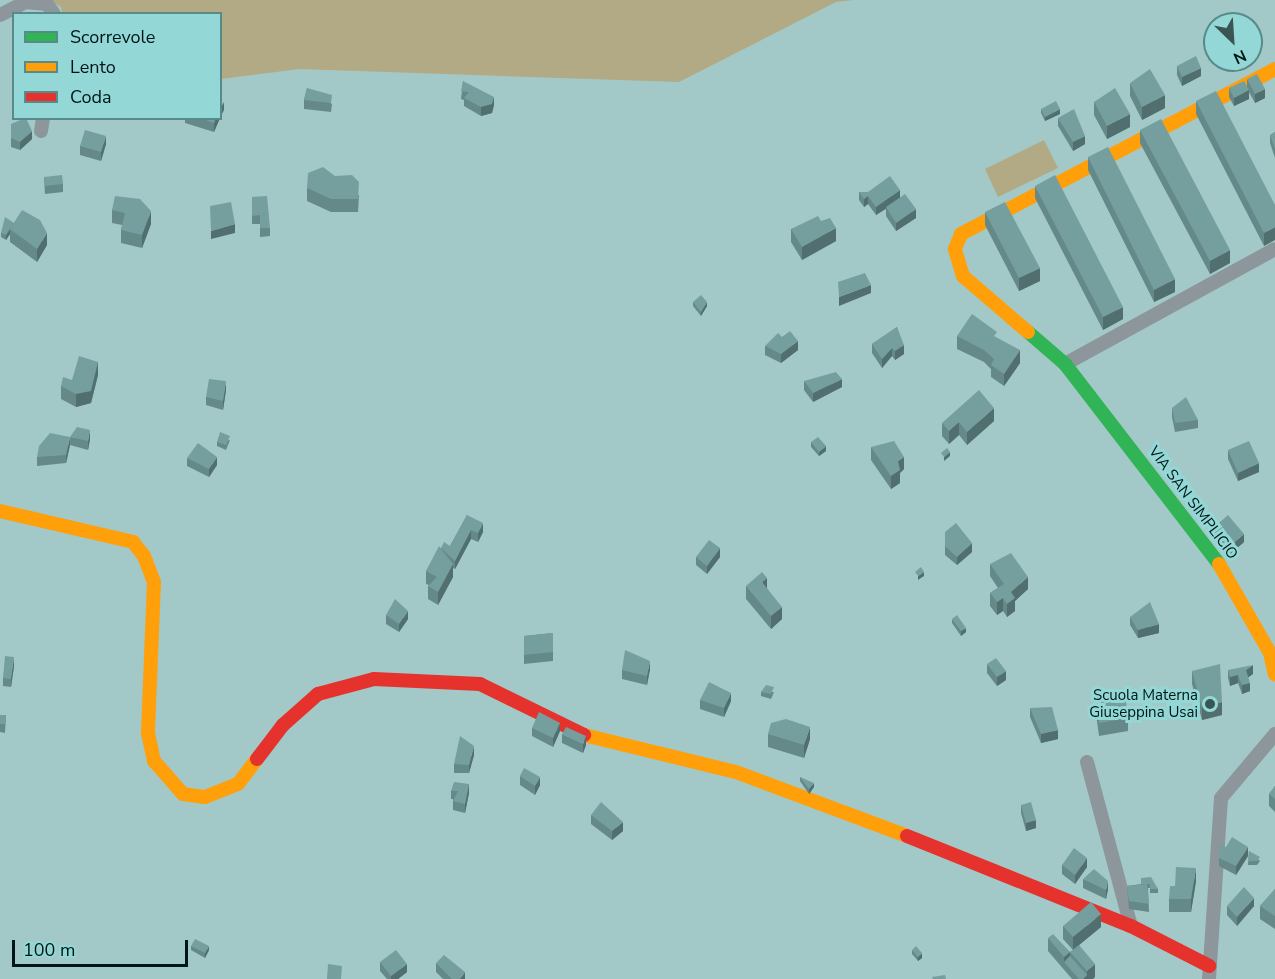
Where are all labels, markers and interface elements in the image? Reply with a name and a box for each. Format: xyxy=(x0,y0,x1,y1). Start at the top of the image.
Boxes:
legend xyxy=(12,12,222,120)
north arrow xyxy=(1203,12,1263,72)
text: Scorrevole xyxy=(70,25,155,49)
text: N xyxy=(1230,44,1250,69)
text: Lento xyxy=(70,55,116,79)
text: Coda xyxy=(70,85,112,109)
street label: VIA SAN SIMPLICIO xyxy=(1145,443,1241,563)
place label: Scuola Materna Giuseppina Usai xyxy=(1089,686,1198,721)
marker: Scuola Materna Giuseppina Usai xyxy=(1203,697,1217,711)
scale bar xyxy=(15,928,190,966)
text: 100 m xyxy=(23,938,75,962)

